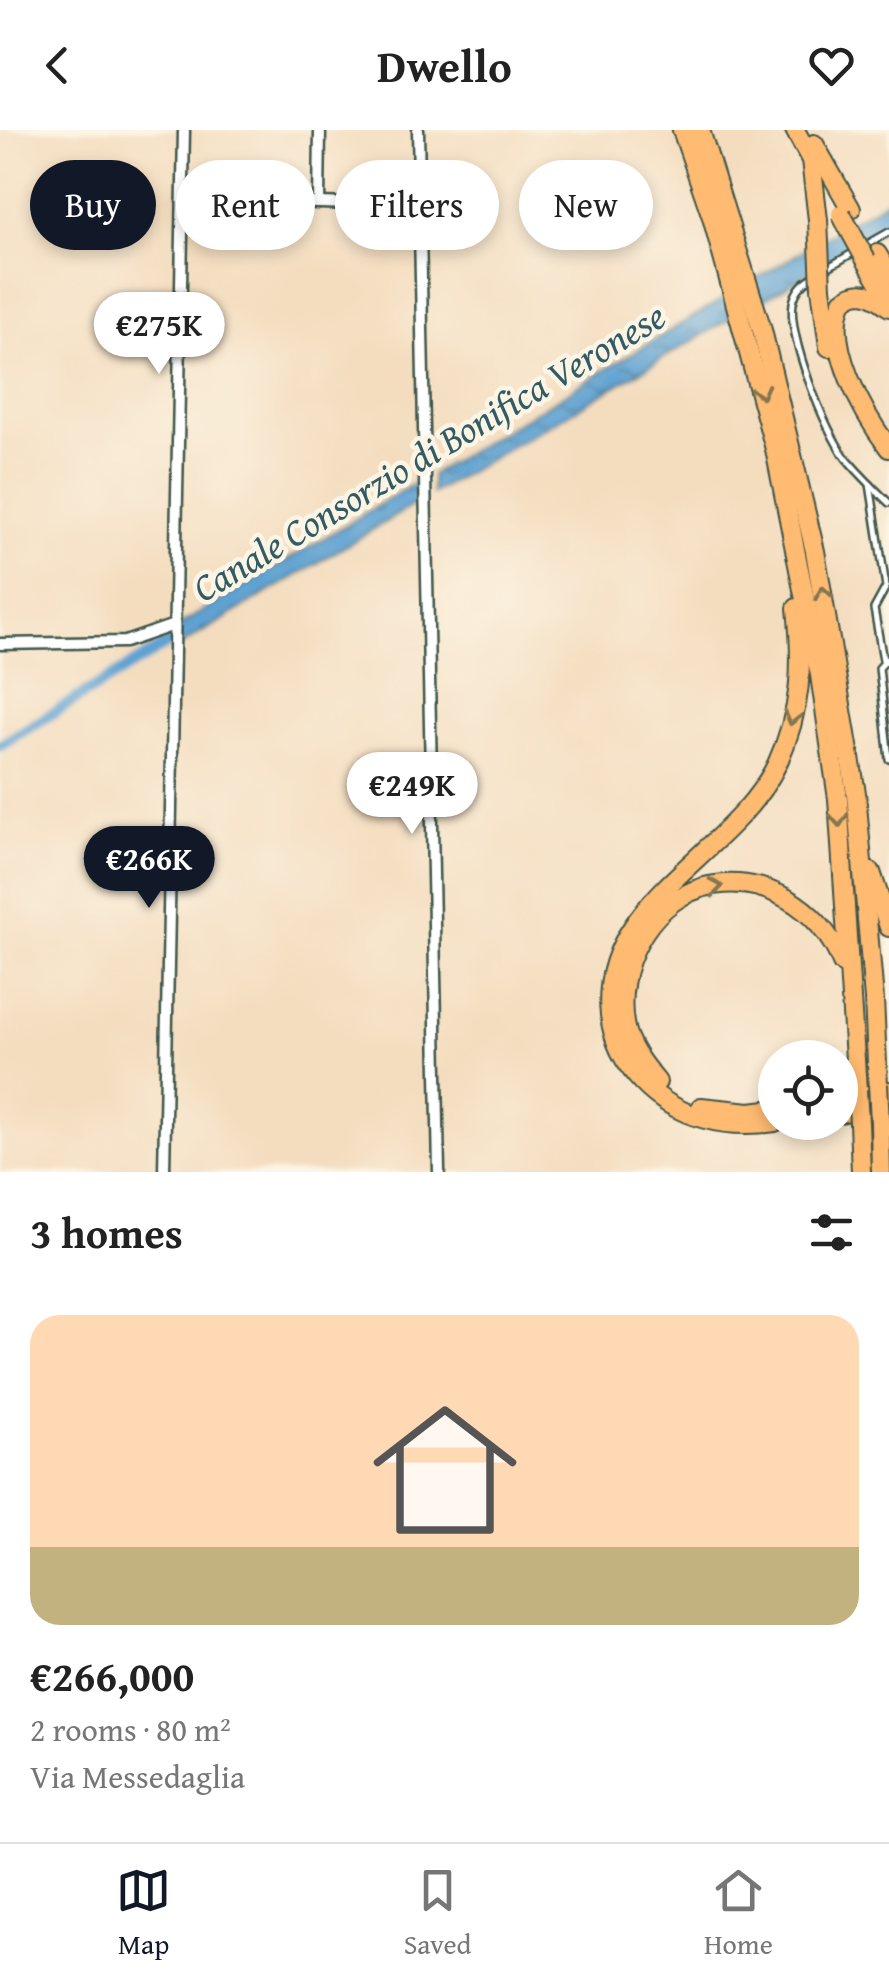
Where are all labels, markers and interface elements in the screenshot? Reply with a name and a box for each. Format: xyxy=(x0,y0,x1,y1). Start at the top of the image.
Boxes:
text: Dwello xyxy=(377,33,512,98)
icon: back xyxy=(30,38,85,93)
icon: heart xyxy=(804,38,859,93)
chip: Buy xyxy=(30,160,156,250)
chip: Rent xyxy=(176,160,315,250)
chip: Filters xyxy=(335,160,499,250)
chip: New xyxy=(519,160,653,250)
water label: Canale Consorzio di Bonifica Veronese xyxy=(181,287,676,615)
pin: €275K xyxy=(89,292,229,377)
text: €275K xyxy=(116,301,202,348)
one-way arrow xyxy=(749,383,770,400)
one-way arrow xyxy=(813,585,834,602)
one-way arrow xyxy=(783,709,804,726)
pin: €249K xyxy=(342,752,482,837)
text: €249K xyxy=(369,761,455,808)
one-way arrow xyxy=(828,813,849,829)
pin: €266K xyxy=(79,826,219,911)
text: €266K xyxy=(106,835,192,882)
one-way arrow xyxy=(707,877,724,898)
map controls xyxy=(758,1040,858,1140)
button: locate xyxy=(758,1040,858,1140)
text: 3 homes xyxy=(30,1202,183,1263)
icon: filters xyxy=(804,1205,859,1260)
icon: home xyxy=(355,1380,535,1560)
text: €266,000 xyxy=(30,1645,194,1706)
text: 2 rooms · 80 m² xyxy=(30,1706,231,1753)
text: Via Messedaglia xyxy=(30,1753,245,1800)
tab: Map xyxy=(116,1863,171,1964)
tab: Saved xyxy=(404,1863,471,1964)
tab: Home xyxy=(704,1863,773,1964)

